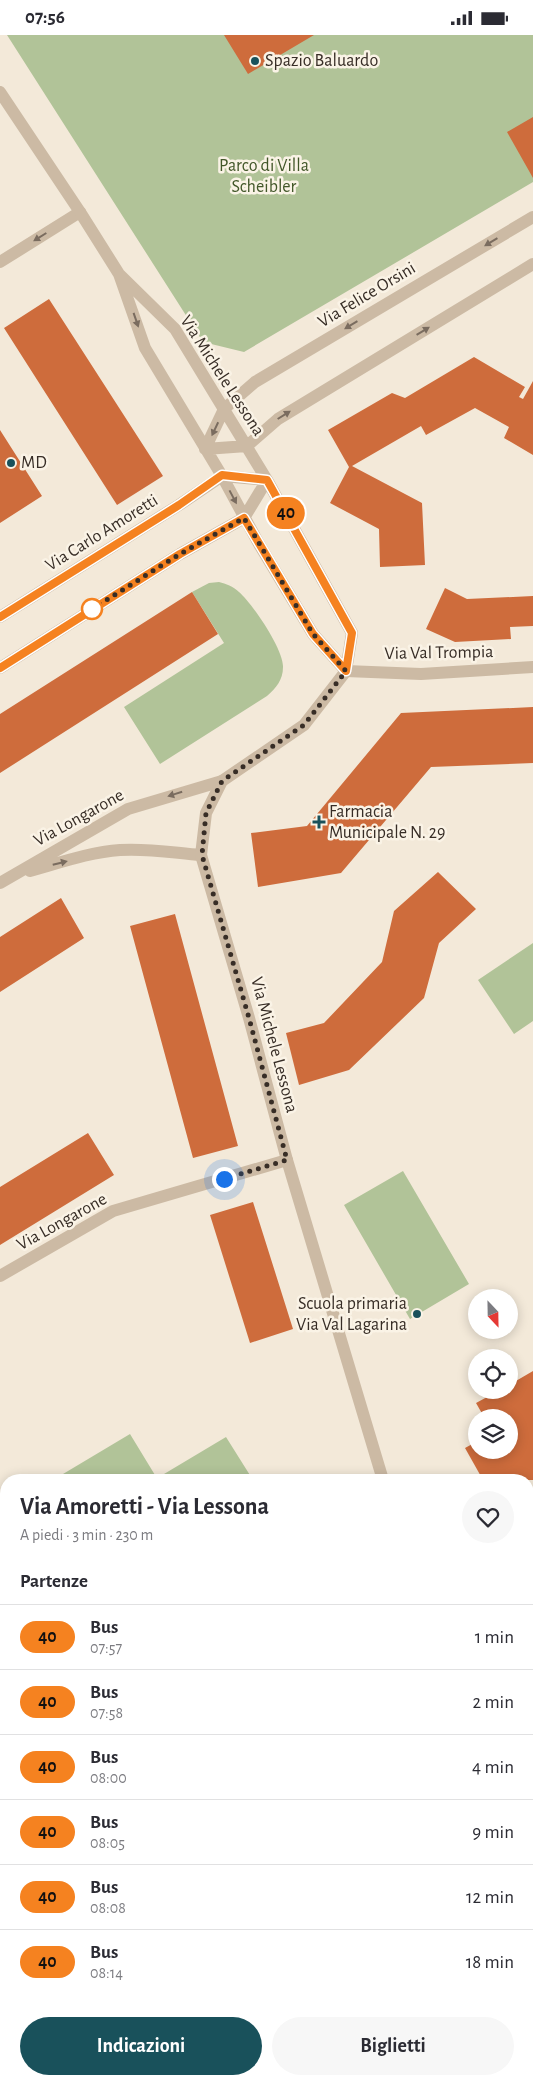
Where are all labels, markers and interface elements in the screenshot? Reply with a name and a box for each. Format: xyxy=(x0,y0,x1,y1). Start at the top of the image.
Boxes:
text: 07:56 xyxy=(25,8,65,27)
place label: Spazio Baluardo xyxy=(265,52,378,70)
marker: Spazio Baluardo xyxy=(249,55,261,67)
park label: Parco di Villa Scheibler xyxy=(219,157,309,196)
one-way arrow xyxy=(34,232,47,241)
one-way arrow xyxy=(485,237,498,246)
street label: Via Felice Orsini xyxy=(315,259,419,331)
street label: Via Michele Lessona xyxy=(176,312,268,440)
one-way arrow xyxy=(132,313,140,328)
one-way arrow xyxy=(345,320,358,329)
one-way arrow xyxy=(417,326,430,336)
one-way arrow xyxy=(278,411,291,420)
one-way arrow xyxy=(210,421,219,436)
place label: MD xyxy=(21,454,47,472)
marker: MD xyxy=(5,457,17,469)
one-way arrow xyxy=(229,489,237,504)
street label: Via Carlo Amoretti xyxy=(43,491,161,575)
line badge: 40 xyxy=(264,497,308,529)
text: 40 xyxy=(277,504,295,522)
unlabelled marker xyxy=(81,598,103,620)
street label: Via Val Trompia xyxy=(384,643,494,663)
street label: Via Longarone xyxy=(31,786,127,850)
one-way arrow xyxy=(167,791,182,799)
place label: Farmacia Municipale N. 29 xyxy=(329,803,445,842)
marker: Farmacia Municipale N. 29 xyxy=(313,816,325,828)
one-way arrow xyxy=(53,859,68,867)
street label: Via Michele Lessona xyxy=(247,975,301,1115)
your location xyxy=(212,1167,237,1192)
street label: Via Longarone xyxy=(14,1190,110,1254)
north arrow xyxy=(468,1289,518,1339)
map controls xyxy=(468,1289,518,1459)
place label: Scuola primaria Via Val Lagarina xyxy=(296,1295,407,1334)
marker: Scuola primaria Via Val Lagarina xyxy=(411,1308,423,1320)
button: locate xyxy=(468,1349,518,1399)
button: layers xyxy=(468,1409,518,1459)
button: heart xyxy=(462,1491,514,1543)
text: Via Amoretti - Via Lessona xyxy=(20,1495,269,1519)
text: A piedi · 3 min · 230 m xyxy=(20,1527,153,1543)
text: Partenze xyxy=(20,1572,88,1591)
text: Bus xyxy=(90,1618,118,1637)
text: 40 xyxy=(38,1628,57,1646)
text: 1 min xyxy=(475,1628,514,1647)
text: 07:57 xyxy=(90,1640,122,1656)
text: Bus xyxy=(90,1683,118,1702)
text: 40 xyxy=(38,1693,57,1711)
text: 2 min xyxy=(473,1693,514,1712)
text: 07:58 xyxy=(90,1705,123,1721)
text: Bus xyxy=(90,1748,118,1767)
text: 40 xyxy=(38,1758,57,1776)
text: 4 min xyxy=(472,1758,514,1777)
text: 08:00 xyxy=(90,1770,127,1786)
text: Bus xyxy=(90,1813,118,1832)
text: 40 xyxy=(38,1823,57,1841)
text: 9 min xyxy=(472,1823,514,1842)
text: 08:05 xyxy=(90,1835,125,1851)
text: Bus xyxy=(90,1878,118,1897)
text: 40 xyxy=(38,1888,57,1906)
text: 12 min xyxy=(466,1888,514,1907)
text: 08:08 xyxy=(90,1900,126,1916)
text: Bus xyxy=(90,1943,118,1962)
text: 40 xyxy=(38,1953,57,1971)
text: 18 min xyxy=(466,1953,514,1972)
text: 08:14 xyxy=(90,1965,123,1981)
button: Indicazioni xyxy=(20,2017,262,2075)
button: Biglietti xyxy=(272,2017,514,2075)

